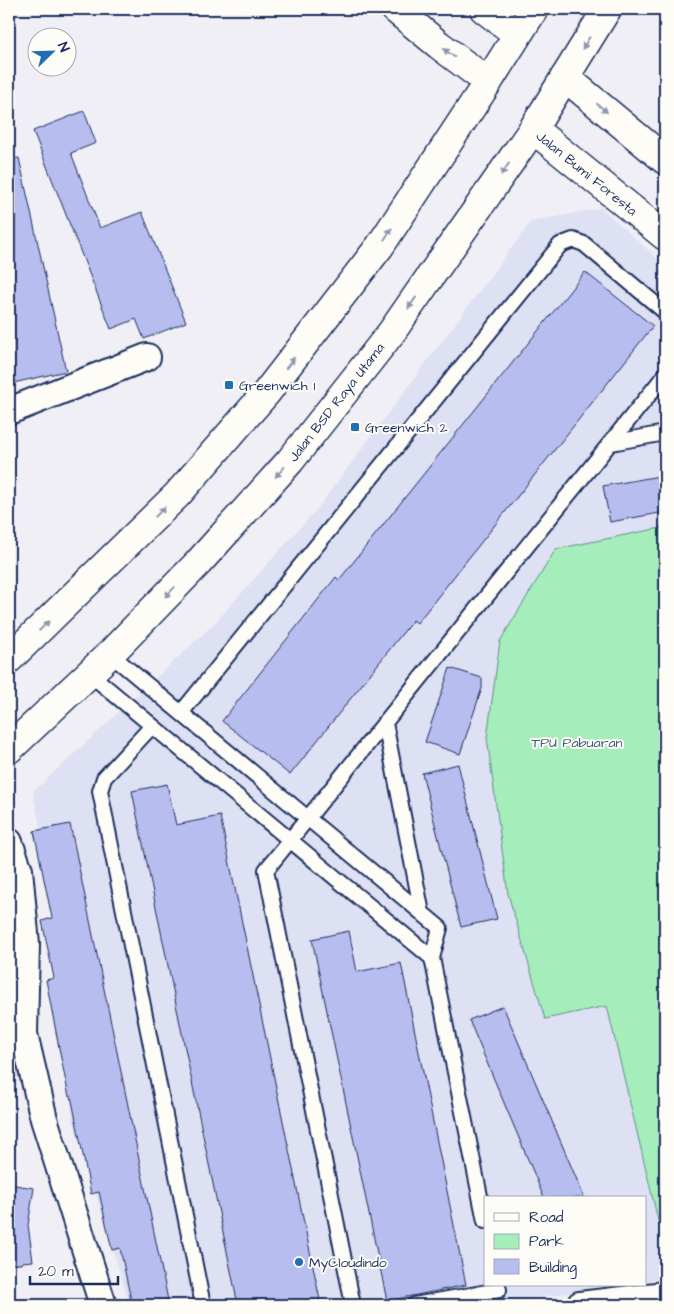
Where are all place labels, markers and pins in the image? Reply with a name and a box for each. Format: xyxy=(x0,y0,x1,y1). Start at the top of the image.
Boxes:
place label: Greenwich 1 xyxy=(239,376,315,396)
marker: Greenwich 1 xyxy=(223,379,235,391)
place label: Greenwich 2 xyxy=(365,418,447,438)
marker: Greenwich 2 xyxy=(349,421,361,433)
place label: MyCloudindo xyxy=(309,1253,387,1273)
marker: MyCloudindo xyxy=(293,1256,305,1268)

